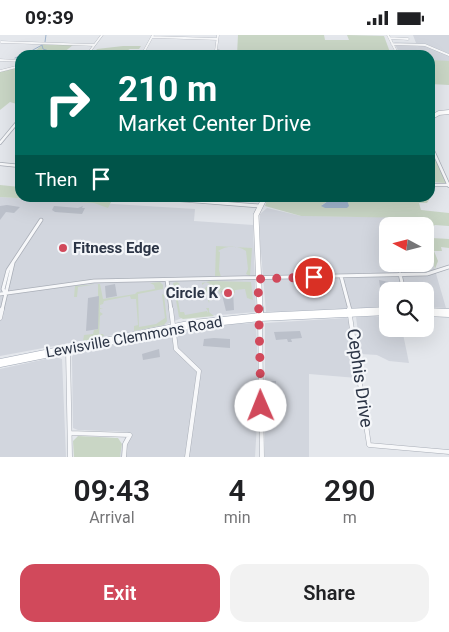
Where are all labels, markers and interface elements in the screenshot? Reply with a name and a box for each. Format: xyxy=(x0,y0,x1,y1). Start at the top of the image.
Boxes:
text: 09:39 xyxy=(25,6,74,29)
text: 210 m xyxy=(118,69,217,110)
icon: right xyxy=(35,70,100,135)
text: Market Center Drive xyxy=(118,111,311,136)
icon: arrive xyxy=(87,165,115,193)
text: Then xyxy=(35,168,77,191)
north arrow xyxy=(379,217,434,273)
map controls xyxy=(379,217,434,337)
place label: Fitness Edge xyxy=(73,239,159,257)
marker: Fitness Edge xyxy=(57,242,69,254)
pin xyxy=(293,256,335,298)
icon: arrive xyxy=(300,263,328,291)
button: search xyxy=(379,282,434,337)
place label: Circle K xyxy=(166,284,218,302)
marker: Circle K xyxy=(222,287,234,299)
street label: Lewisville Clemmons Road xyxy=(44,313,224,361)
street label: Cephis Drive xyxy=(343,327,378,429)
position arrow xyxy=(234,379,286,431)
text: 09:43 xyxy=(74,473,150,508)
text: 4 xyxy=(229,473,246,508)
text: 290 xyxy=(324,473,375,508)
text: Arrival xyxy=(89,508,135,527)
text: min xyxy=(224,508,251,527)
text: m xyxy=(343,508,357,527)
button: Exit xyxy=(20,564,220,622)
button: Share xyxy=(230,564,429,622)

